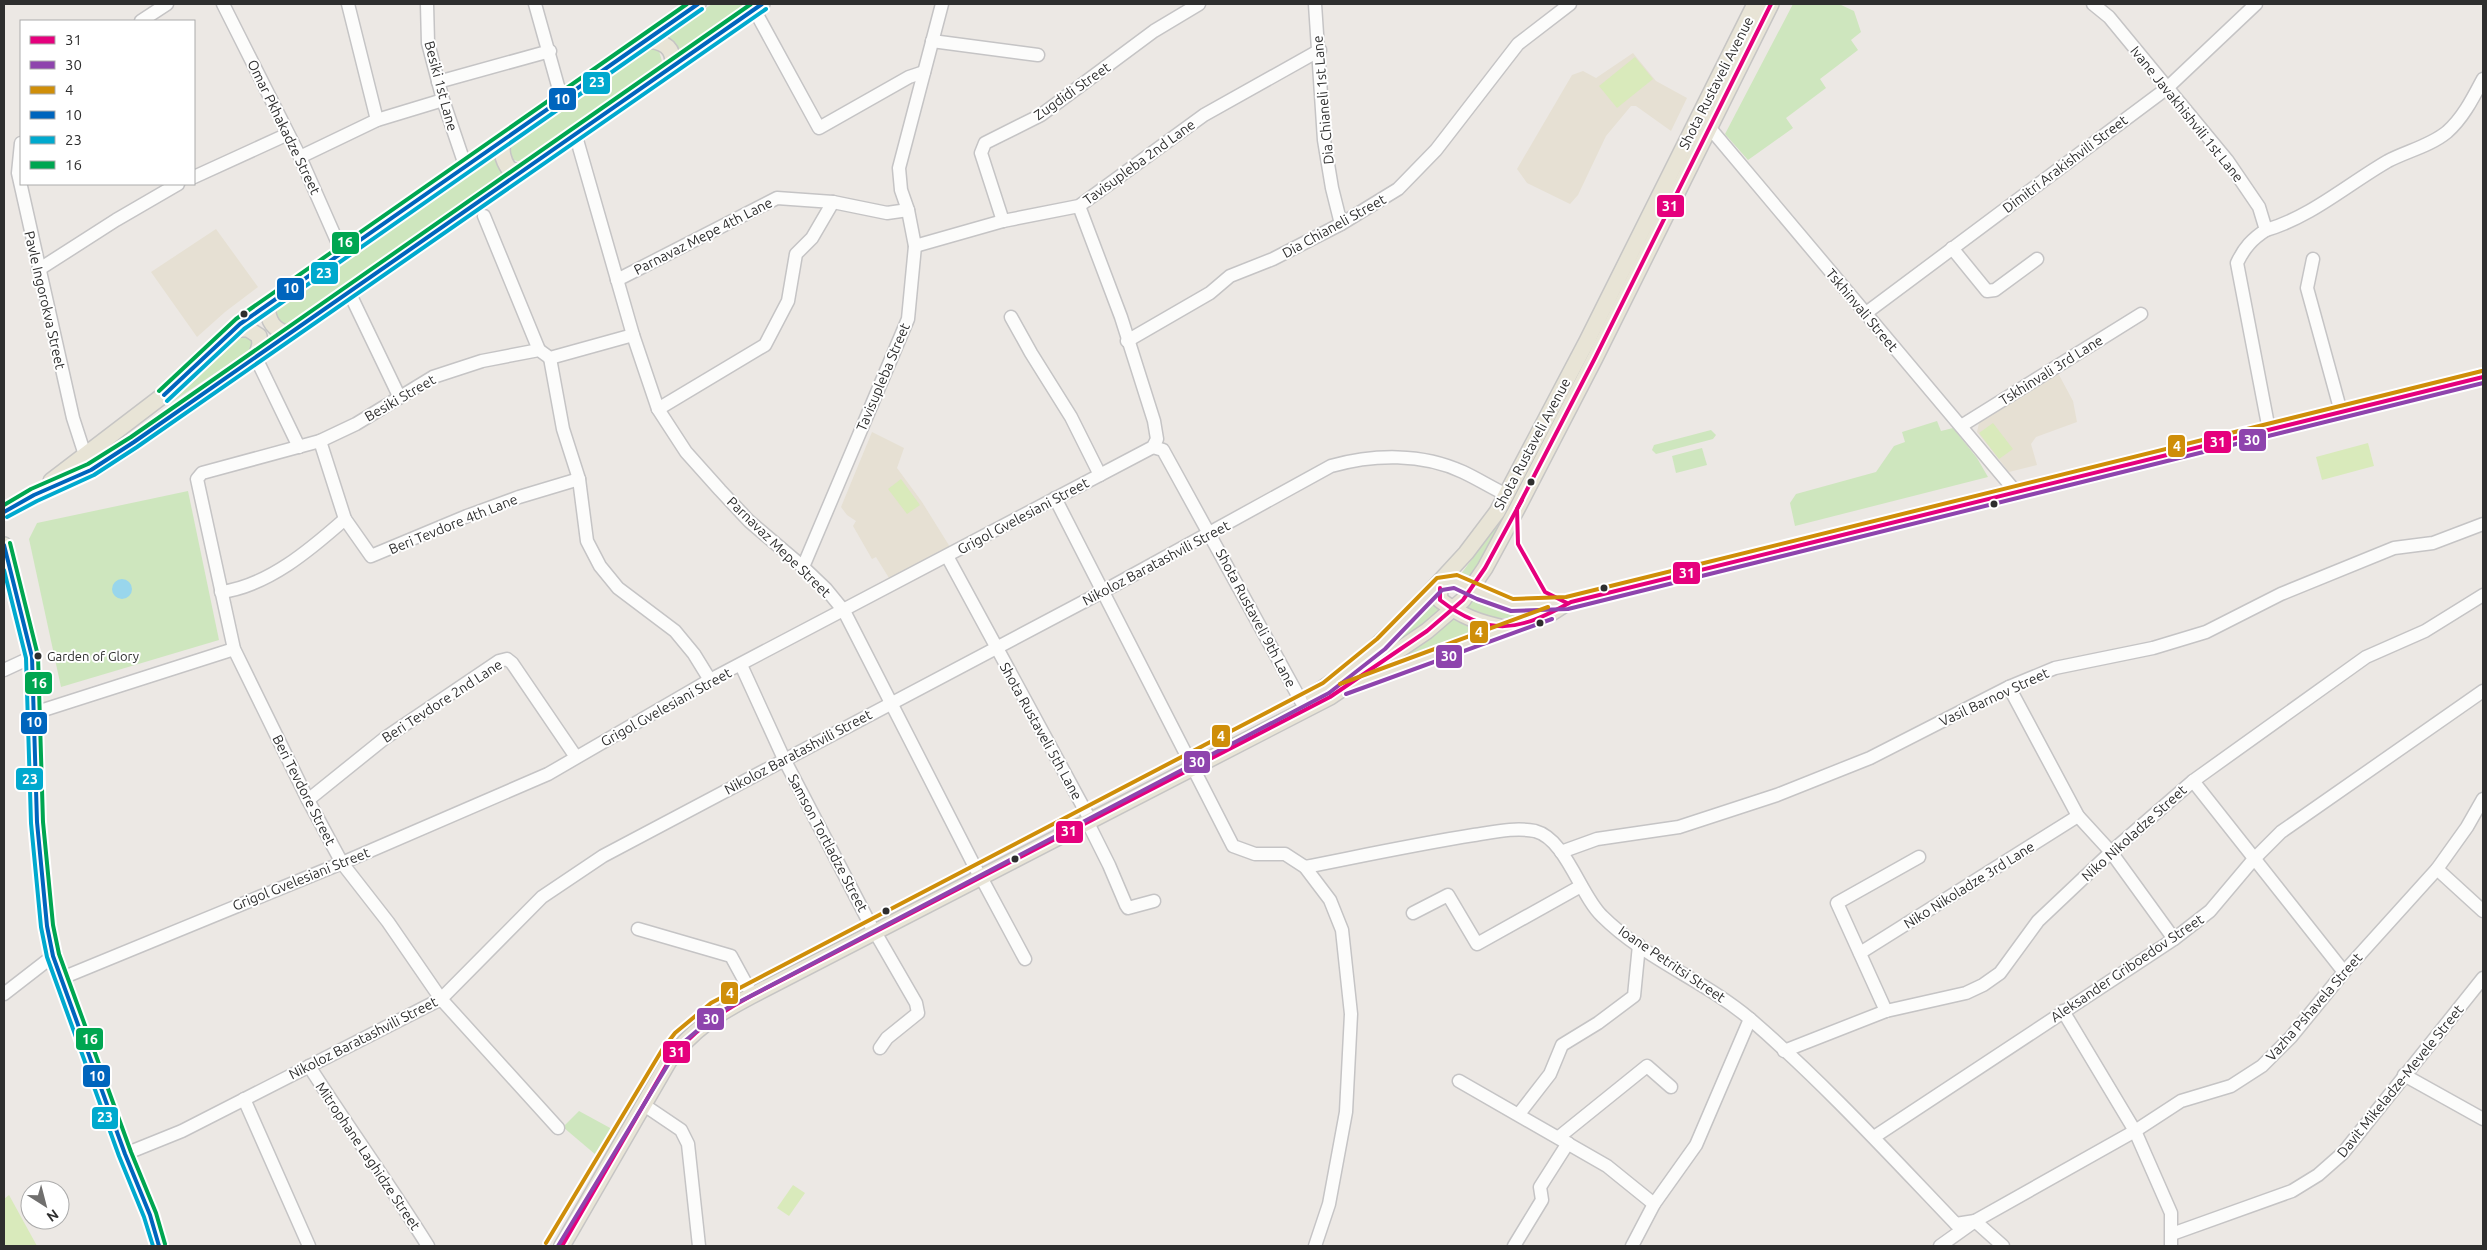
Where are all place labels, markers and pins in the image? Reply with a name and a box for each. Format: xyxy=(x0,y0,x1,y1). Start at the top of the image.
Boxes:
unlabelled marker xyxy=(239,309,249,319)
unlabelled marker xyxy=(1526,477,1536,487)
unlabelled marker xyxy=(1989,499,1999,509)
unlabelled marker xyxy=(1599,583,1609,593)
unlabelled marker xyxy=(1535,618,1545,628)
place label: Garden of Glory xyxy=(47,649,139,663)
marker: Garden of Glory xyxy=(33,651,43,661)
unlabelled marker xyxy=(1010,854,1020,864)
unlabelled marker xyxy=(881,906,891,916)

